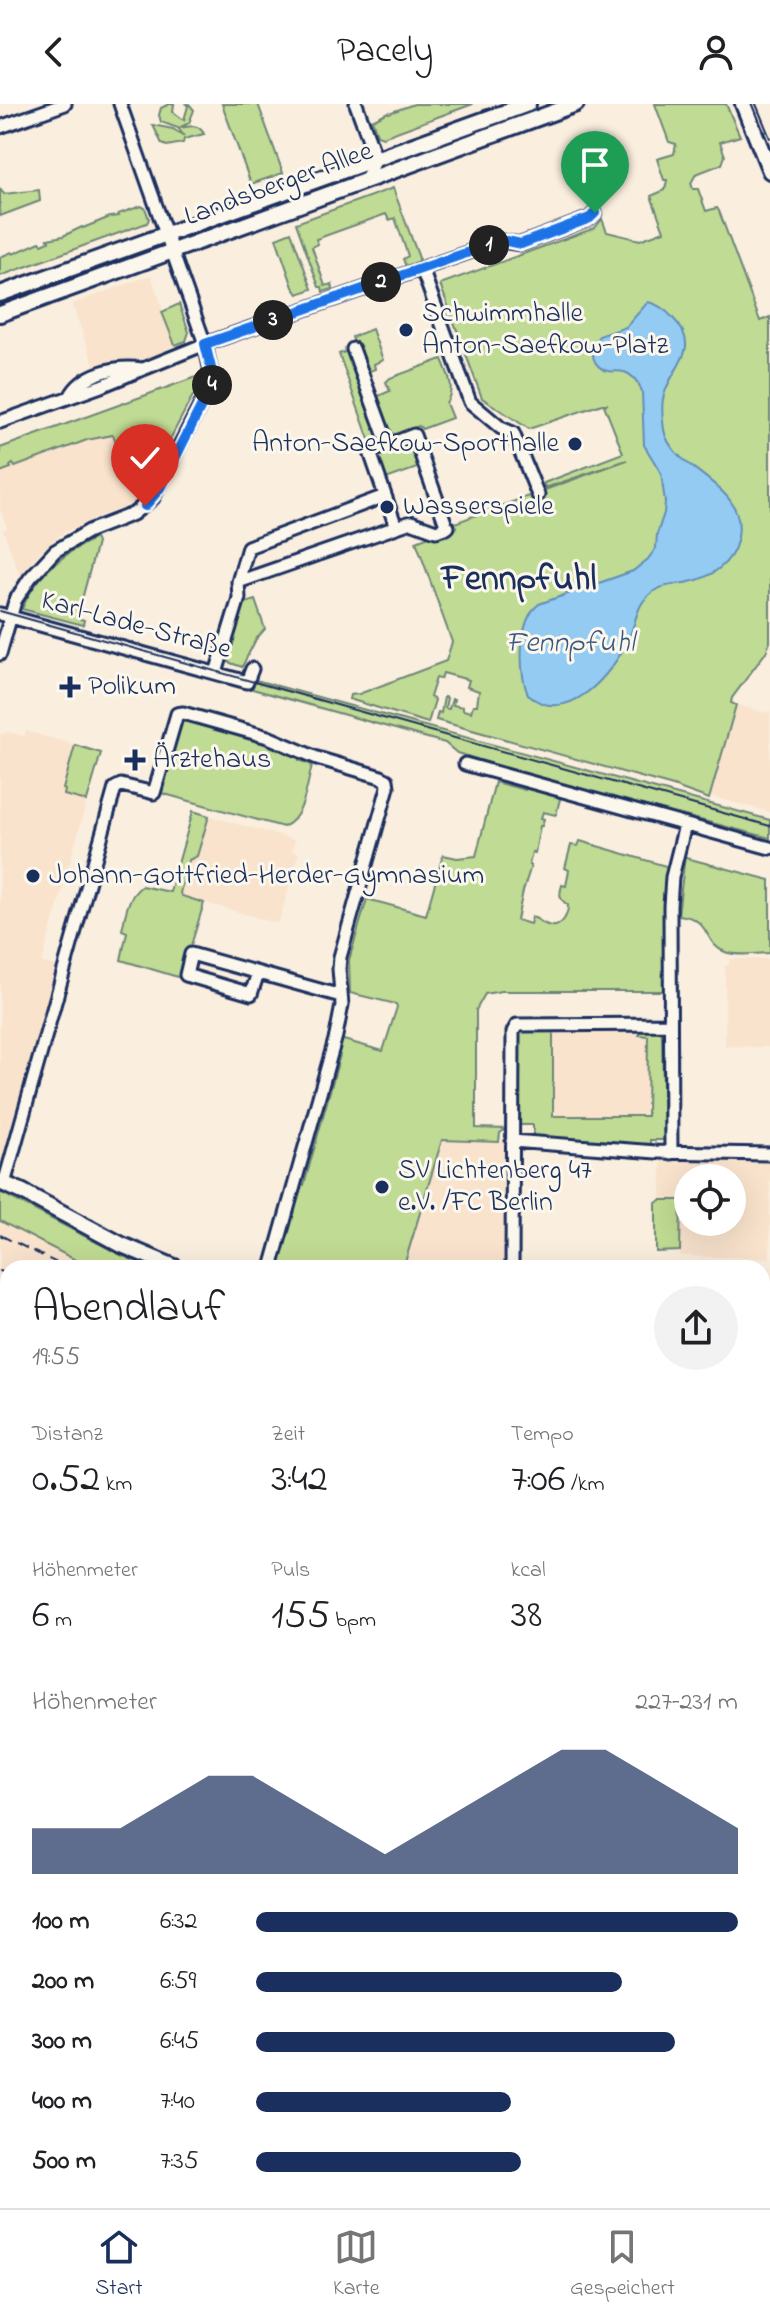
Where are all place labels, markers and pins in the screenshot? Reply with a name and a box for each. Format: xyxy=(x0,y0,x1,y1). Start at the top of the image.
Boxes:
pin xyxy=(561,131,629,213)
pin: 1 xyxy=(469,225,509,265)
pin: 2 xyxy=(361,262,401,302)
place label: Schwimmhalle Anton-Saefkow-Platz xyxy=(422,294,669,367)
pin: 3 xyxy=(253,300,293,340)
marker: Schwimmhalle Anton-Saefkow-Platz xyxy=(397,321,415,339)
pin: 4 xyxy=(192,365,232,405)
pin xyxy=(111,424,179,506)
place label: Anton-Saefkow-Sporthalle xyxy=(252,424,559,465)
marker: Anton-Saefkow-Sporthalle xyxy=(566,435,584,453)
place label: Wasserspiele xyxy=(403,487,554,528)
marker: Wasserspiele xyxy=(378,498,396,516)
place label: Polikum xyxy=(88,667,176,708)
marker: Polikum xyxy=(59,676,81,698)
place label: Ärztehaus xyxy=(153,740,271,781)
marker: Ärztehaus xyxy=(124,749,146,771)
place label: Johann-Gottfried-Herder-Gymnasium xyxy=(49,856,484,897)
marker: Johann-Gottfried-Herder-Gymnasium xyxy=(24,867,42,885)
place label: SV Lichtenberg 47 e.V. /FC Berlin xyxy=(398,1151,592,1224)
marker: SV Lichtenberg 47 e.V. /FC Berlin xyxy=(373,1178,391,1196)

